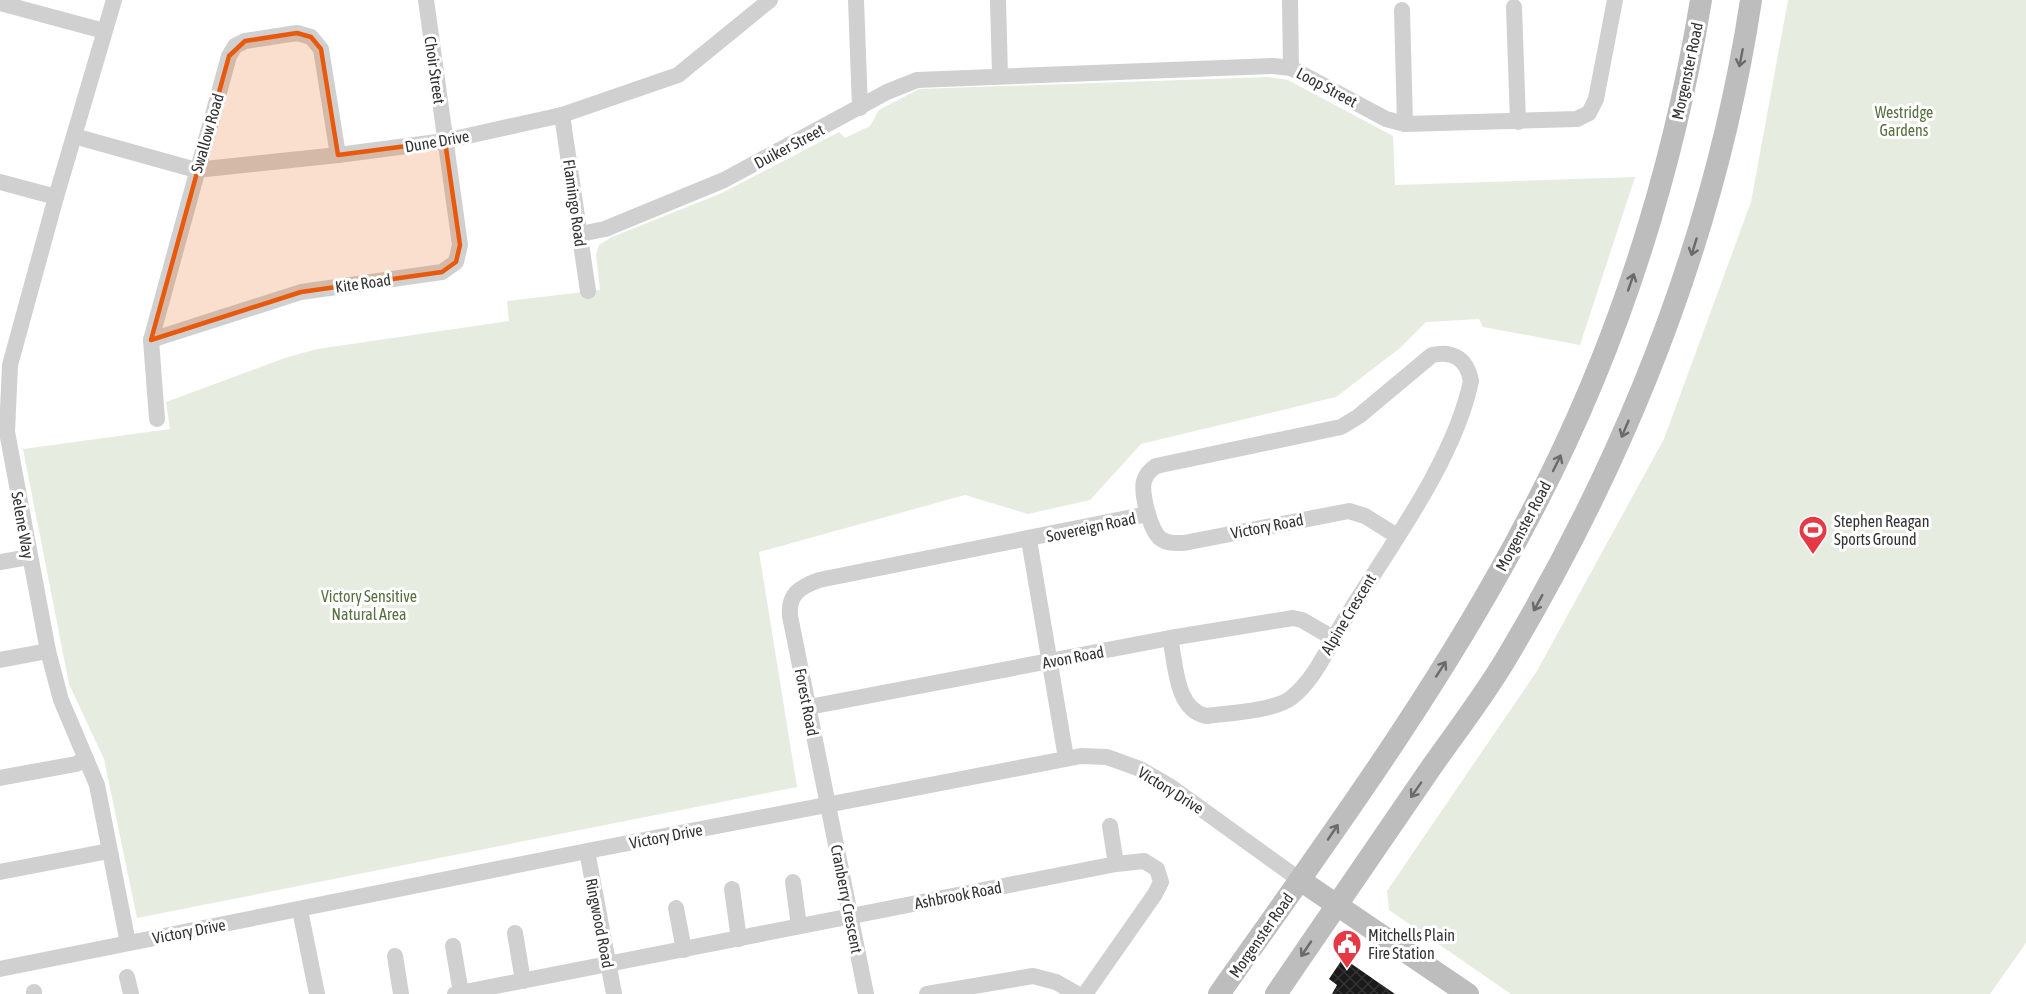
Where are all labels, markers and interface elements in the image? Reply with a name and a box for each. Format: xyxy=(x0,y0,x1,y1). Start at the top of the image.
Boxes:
street label: Morgenster Road xyxy=(1668,21,1707,121)
street label: Choir Street xyxy=(421,35,449,105)
one-way arrow xyxy=(1735,47,1746,67)
street label: Loop Street xyxy=(1293,64,1361,112)
street label: Swallow Road xyxy=(187,91,227,175)
park label: Westridge Gardens xyxy=(1875,103,1933,139)
street label: Duiker Street xyxy=(751,120,827,172)
street label: Dune Drive xyxy=(403,126,471,156)
street label: Flamingo Road xyxy=(559,158,590,248)
one-way arrow xyxy=(1687,237,1698,256)
street label: Kite Road xyxy=(334,270,392,296)
one-way arrow xyxy=(1626,273,1637,292)
one-way arrow xyxy=(1619,420,1630,438)
one-way arrow xyxy=(1551,454,1563,472)
street label: Morgenster Road xyxy=(1492,478,1555,574)
street label: Selene Way xyxy=(7,490,38,560)
street label: Sovereign Road xyxy=(1045,509,1138,546)
street label: Victory Road xyxy=(1229,510,1305,543)
place label: Stephen Reagan Sports Ground xyxy=(1834,512,1929,549)
sports icon: Stephen Reagan Sports Ground xyxy=(1797,514,1829,556)
street label: Alpine Crescent xyxy=(1317,570,1380,658)
park label: Victory Sensitive Natural Area xyxy=(321,587,417,623)
one-way arrow xyxy=(1532,594,1543,612)
street label: Avon Road xyxy=(1041,642,1105,672)
one-way arrow xyxy=(1435,662,1447,678)
street label: Forest Road xyxy=(792,667,822,737)
street label: Victory Drive xyxy=(1134,763,1207,818)
one-way arrow xyxy=(1410,782,1422,798)
street label: Victory Drive xyxy=(628,820,704,853)
one-way arrow xyxy=(1327,824,1339,840)
street label: Cranberry Crescent xyxy=(827,843,866,955)
street label: Ringwood Road xyxy=(581,877,618,970)
street label: Ashbrook Road xyxy=(913,878,1003,912)
street label: Morgenster Road xyxy=(1225,889,1298,981)
street label: Victory Drive xyxy=(151,915,227,948)
place label: Mitchells Plain Fire Station xyxy=(1368,926,1455,962)
public building icon: Mitchells Plain Fire Station xyxy=(1331,928,1363,970)
one-way arrow xyxy=(1300,941,1313,958)

